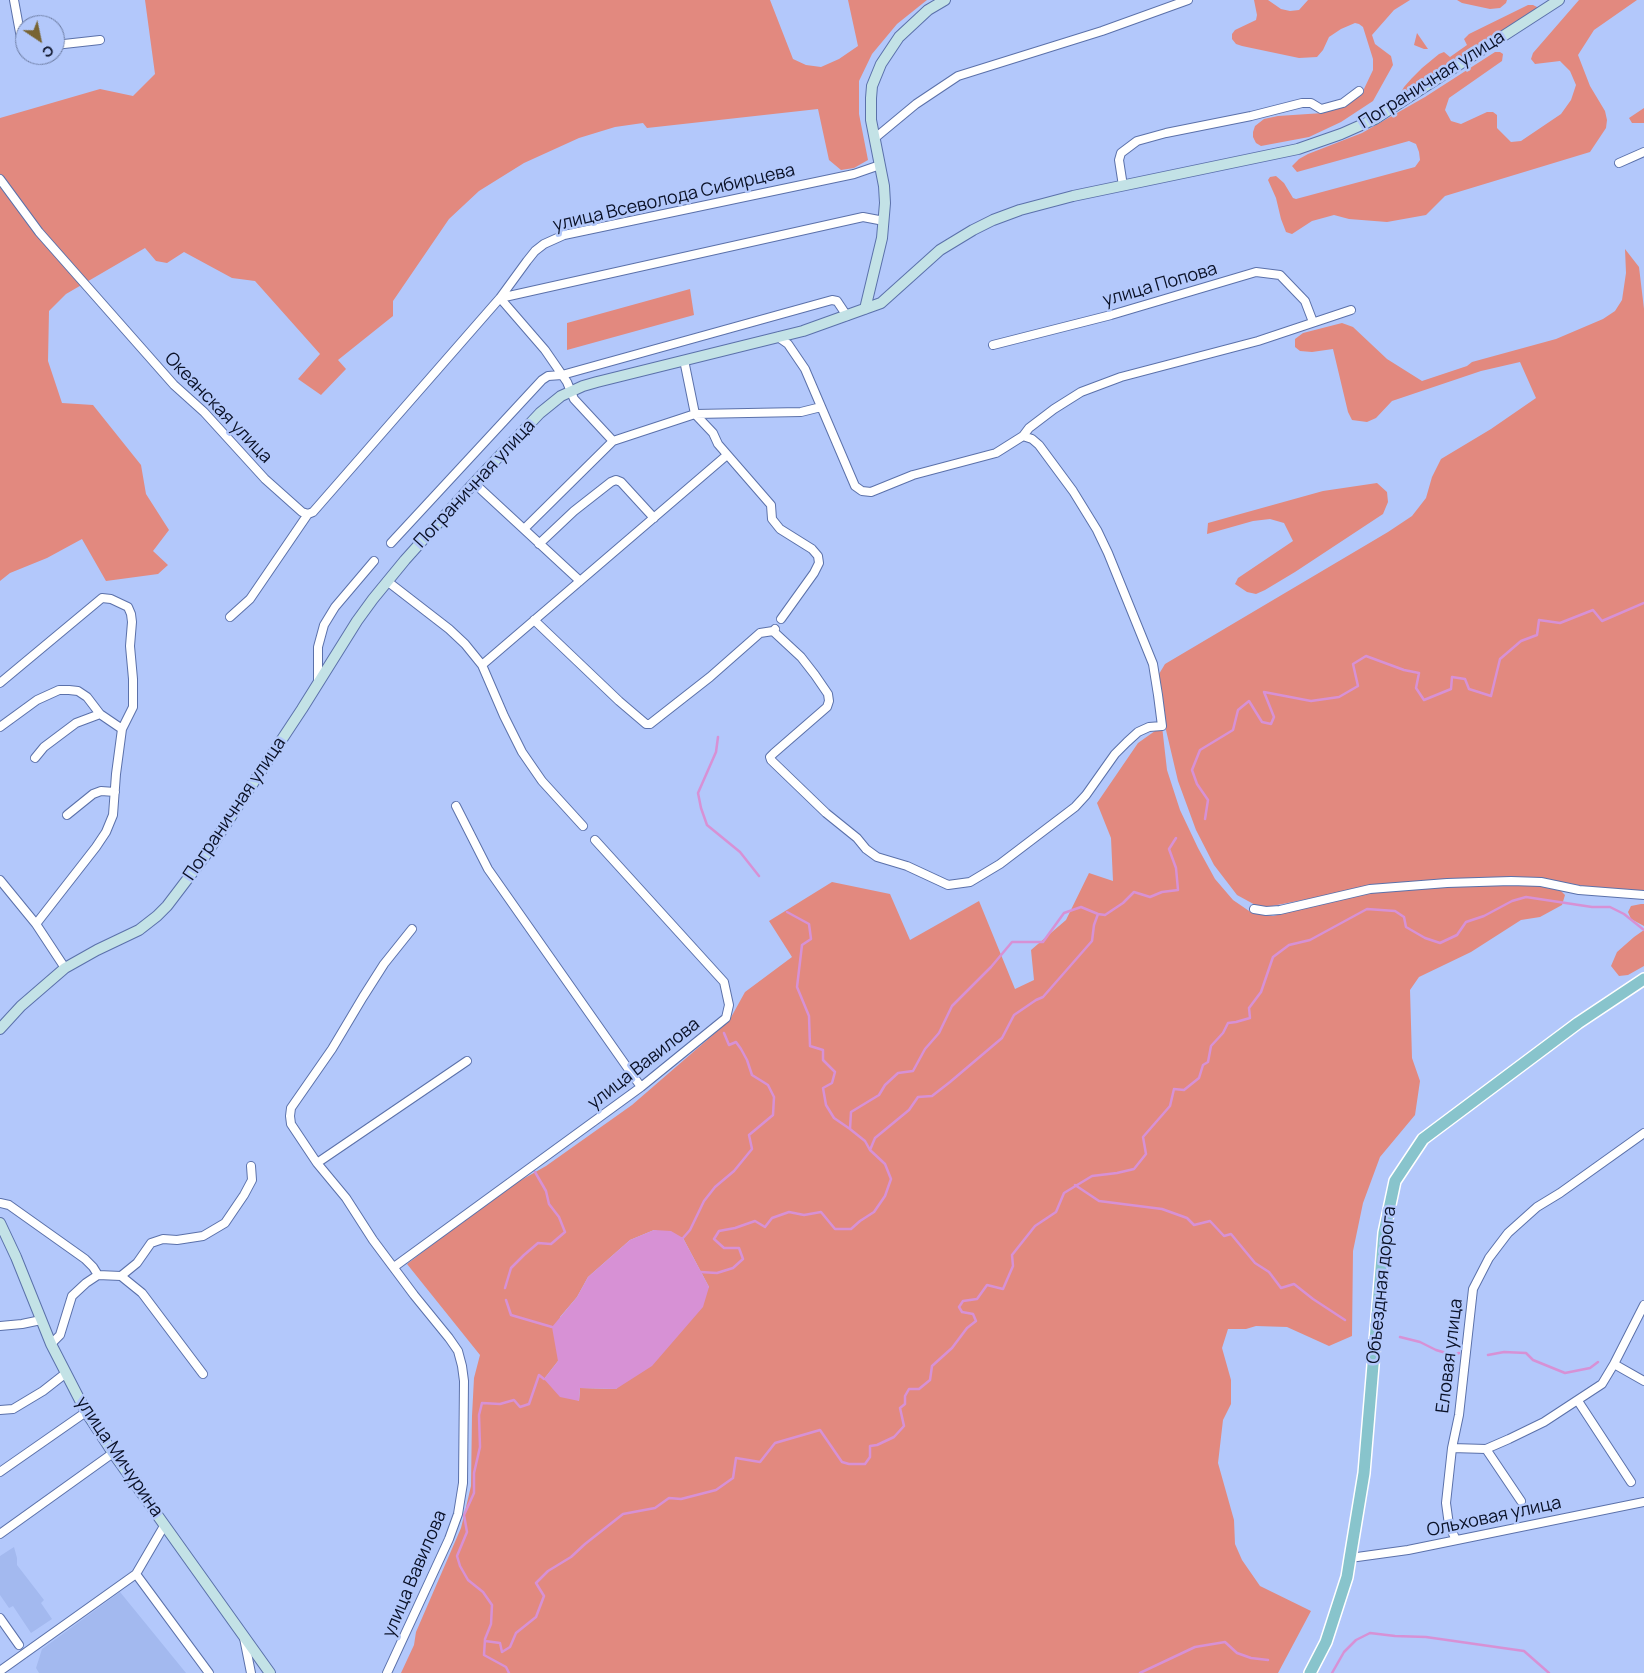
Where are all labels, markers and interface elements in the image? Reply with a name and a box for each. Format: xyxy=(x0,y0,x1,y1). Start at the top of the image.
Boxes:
north arrow xyxy=(15,15,65,65)
street label: Пограничная улица xyxy=(1355,26,1509,134)
text: С xyxy=(39,41,58,63)
street label: улица Всеволода Сибирцева xyxy=(551,160,797,236)
street label: улица Попова xyxy=(1100,258,1220,312)
street label: Океанская улица xyxy=(160,348,276,468)
street label: Пограничная улица xyxy=(410,415,540,553)
street label: Пограничная улица xyxy=(179,733,291,885)
street label: улица Вавилова xyxy=(584,1014,704,1114)
street label: Объездная дорога xyxy=(1363,1205,1401,1365)
street label: Еловая улица xyxy=(1432,1297,1468,1415)
street label: улица Мичурина xyxy=(71,1393,167,1521)
street label: Ольховая улица xyxy=(1425,1492,1563,1542)
street label: улица Вавилова xyxy=(378,1507,452,1641)

